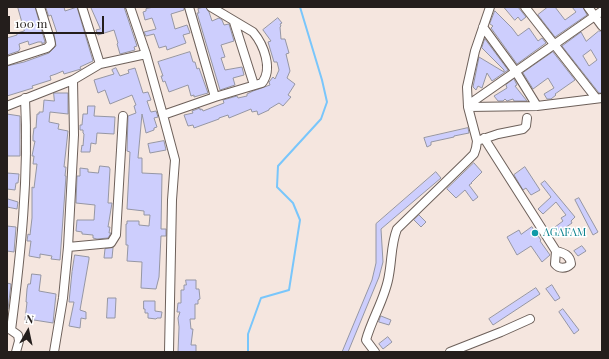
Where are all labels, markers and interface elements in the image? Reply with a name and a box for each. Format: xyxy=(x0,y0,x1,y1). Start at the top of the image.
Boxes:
scale bar xyxy=(10,8,106,34)
text: 100 m xyxy=(15,15,47,31)
place label: AGAFAM xyxy=(543,226,586,240)
marker: AGAFAM xyxy=(530,228,540,238)
north arrow xyxy=(8,311,48,351)
text: N xyxy=(25,311,35,327)

